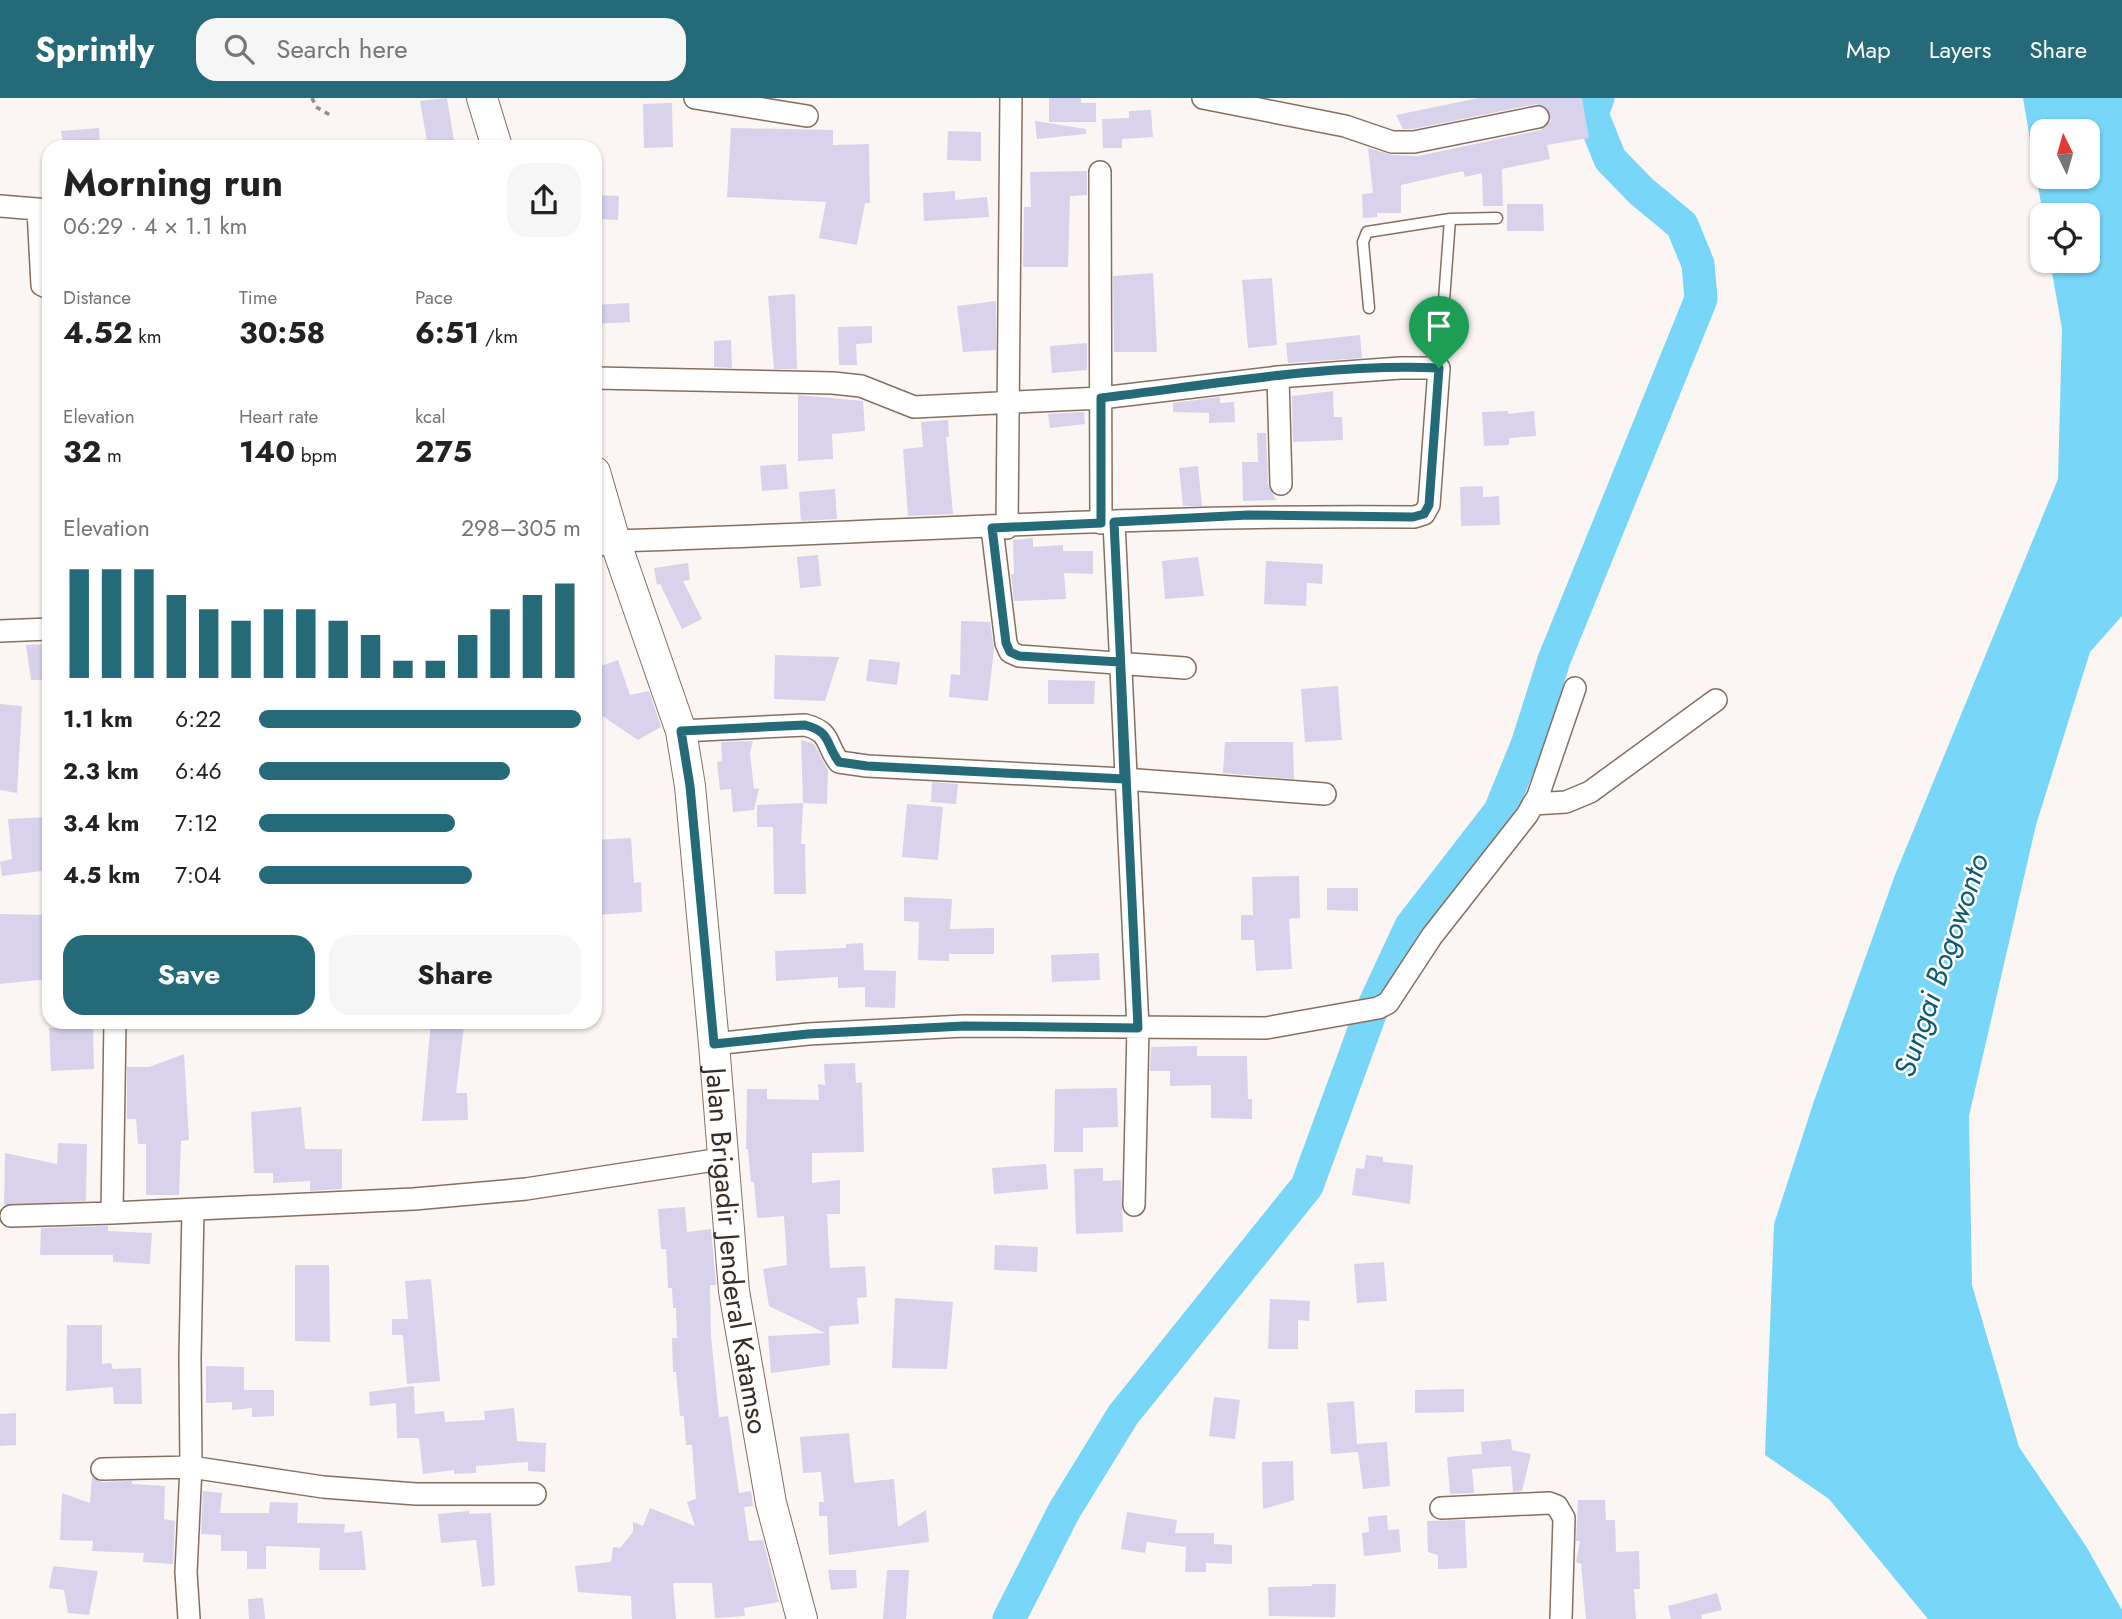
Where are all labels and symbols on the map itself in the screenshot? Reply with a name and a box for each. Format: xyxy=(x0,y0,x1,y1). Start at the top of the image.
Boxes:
north arrow xyxy=(2030,119,2100,189)
pin xyxy=(1409,296,1469,368)
water label: Sungai Bogowonto xyxy=(1883,847,1999,1083)
street label: Jalan Brigadir Jenderal Katamso xyxy=(695,1062,779,1437)

